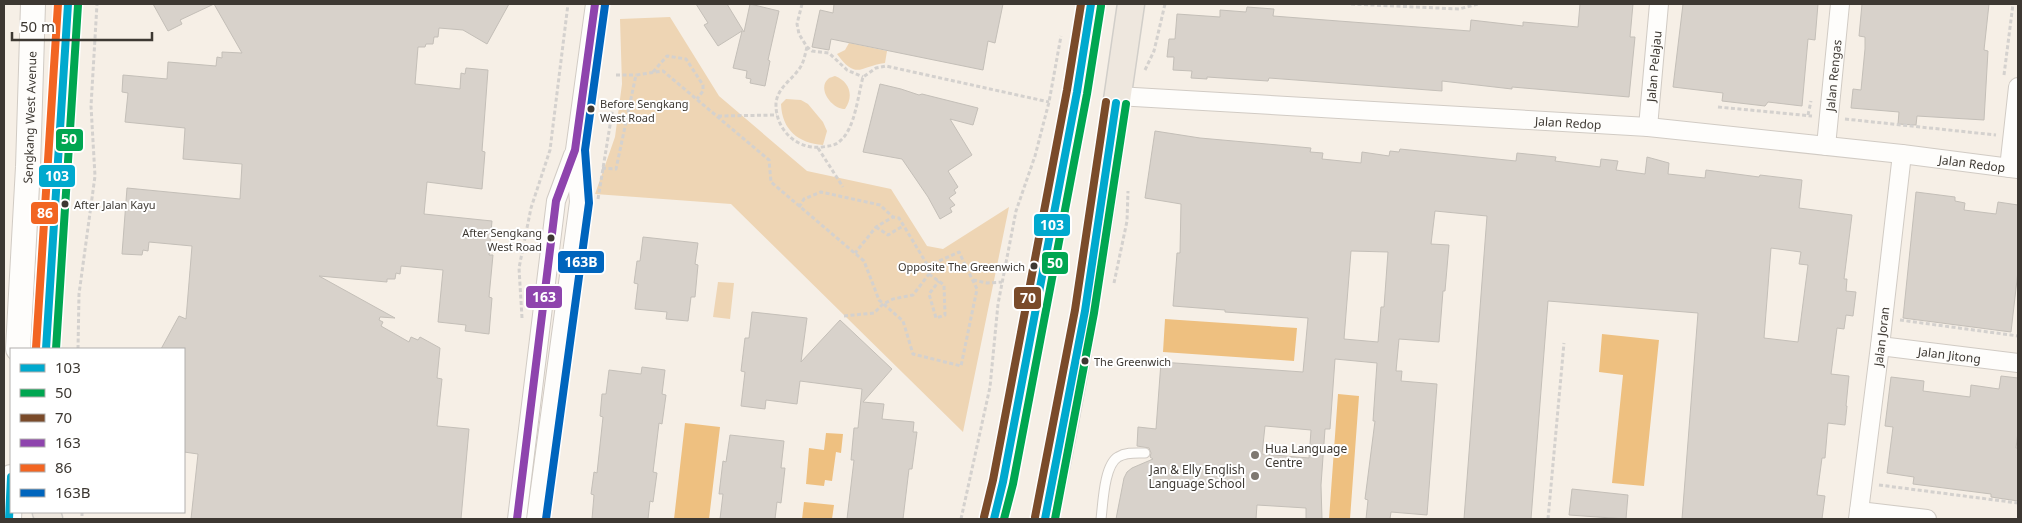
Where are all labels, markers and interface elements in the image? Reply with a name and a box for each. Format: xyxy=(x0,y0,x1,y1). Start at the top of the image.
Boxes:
scale bar xyxy=(12,10,152,42)
text: 50 m xyxy=(20,16,55,36)
street label: Jalan Pelajau xyxy=(1642,30,1665,104)
street label: Jalan Rengas xyxy=(1821,38,1845,113)
street label: Sengkang West Avenue xyxy=(19,51,40,184)
place label: Before Sengkang West Road xyxy=(600,96,689,125)
marker: Before Sengkang West Road xyxy=(586,104,596,114)
street label: Jalan Redop xyxy=(1533,112,1602,133)
line badge: 50 xyxy=(55,128,84,152)
text: 50 xyxy=(61,129,77,148)
street label: Jalan Redop xyxy=(1937,150,2006,176)
line badge: 103 xyxy=(38,164,76,188)
text: 103 xyxy=(45,166,69,185)
place label: After Jalan Kayu xyxy=(74,197,156,212)
marker: After Jalan Kayu xyxy=(60,199,70,209)
line badge: 86 xyxy=(30,201,59,225)
text: 86 xyxy=(37,203,53,222)
line badge: 103 xyxy=(1033,213,1071,237)
text: 103 xyxy=(1040,215,1064,234)
place label: After Sengkang West Road xyxy=(462,225,542,254)
marker: After Sengkang West Road xyxy=(546,233,556,243)
line badge: 163B xyxy=(557,250,605,274)
line badge: 50 xyxy=(1041,251,1069,275)
text: 163B xyxy=(564,252,598,271)
text: 50 xyxy=(1047,253,1063,272)
place label: Opposite The Greenwich xyxy=(898,259,1025,274)
marker: Opposite The Greenwich xyxy=(1029,261,1039,271)
line badge: 163 xyxy=(525,285,563,309)
line badge: 70 xyxy=(1013,286,1042,310)
text: 163 xyxy=(532,287,556,306)
text: 70 xyxy=(1020,288,1036,307)
street label: Jalan Joran xyxy=(1869,306,1893,368)
street label: Jalan Jitong xyxy=(1916,342,1982,367)
legend xyxy=(10,348,185,513)
place label: The Greenwich xyxy=(1094,354,1171,369)
marker: The Greenwich xyxy=(1080,356,1090,366)
text: 103 xyxy=(55,357,81,377)
text: 50 xyxy=(55,382,72,402)
text: 70 xyxy=(55,407,72,427)
text: 163 xyxy=(55,432,81,452)
place label: Hua Language Centre xyxy=(1265,440,1348,471)
marker: Hua Language Centre xyxy=(1249,449,1261,461)
text: 86 xyxy=(55,457,72,477)
place label: Jan & Elly English Language School xyxy=(1148,461,1245,492)
marker: Jan & Elly English Language School xyxy=(1249,470,1261,482)
text: 163B xyxy=(55,482,91,502)

